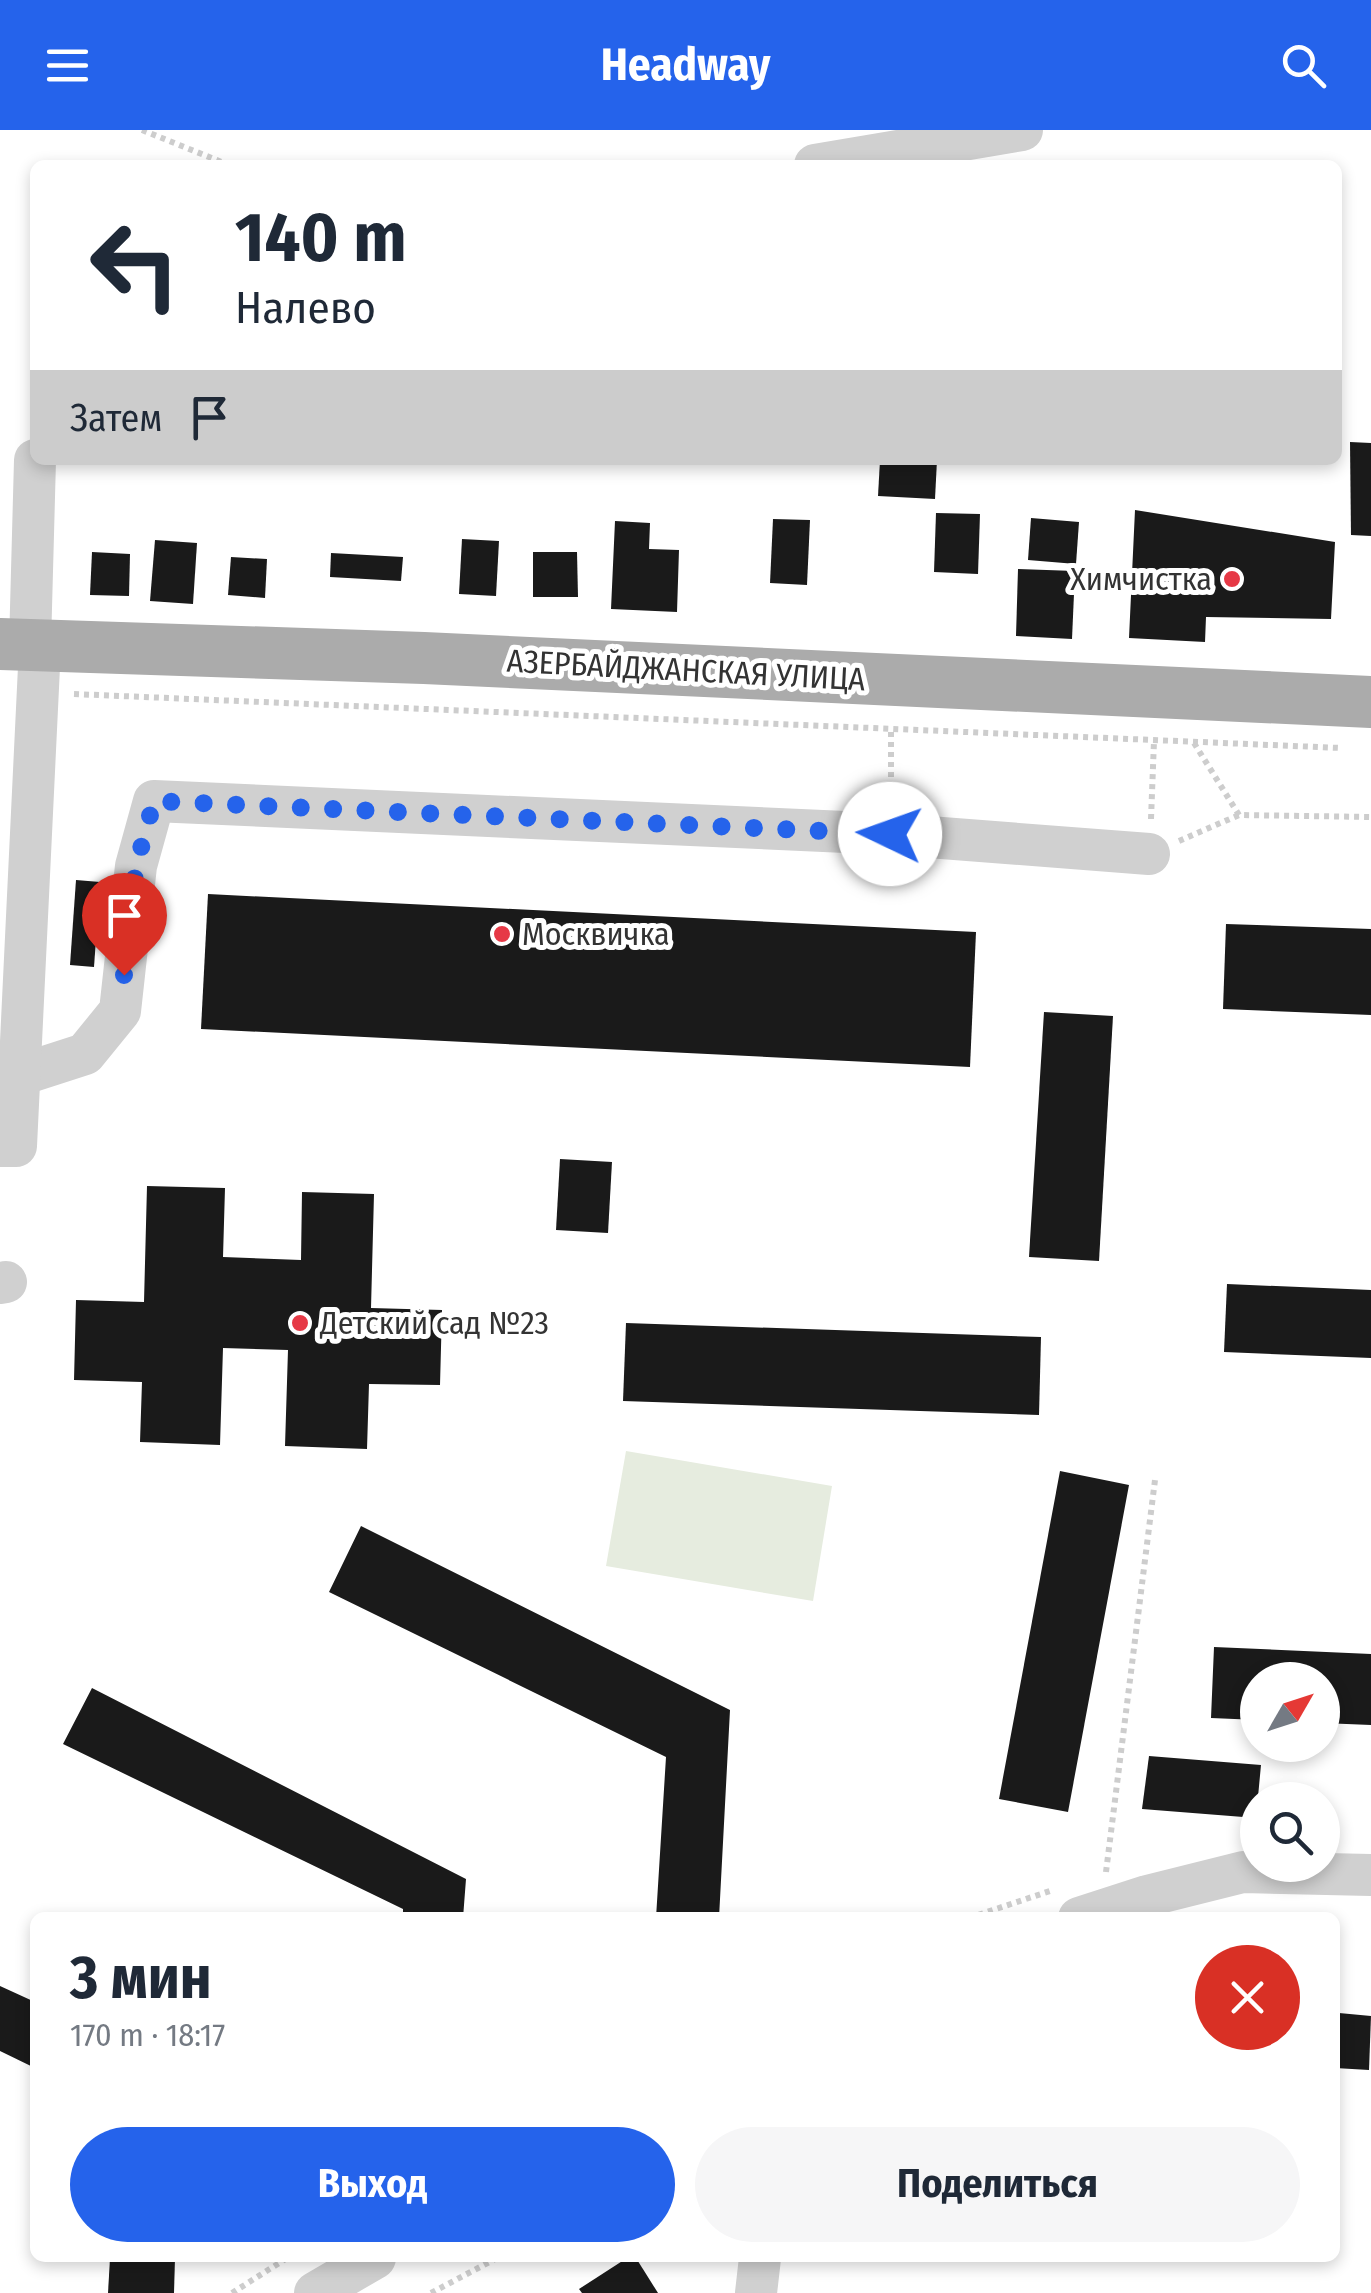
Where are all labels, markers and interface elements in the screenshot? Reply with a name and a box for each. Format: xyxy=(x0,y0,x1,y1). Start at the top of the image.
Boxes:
icon: menu xyxy=(40,38,95,93)
text: Headway xyxy=(601,38,770,92)
icon: search xyxy=(1276,38,1331,93)
text: 140 m xyxy=(235,196,407,280)
icon: left xyxy=(70,200,200,330)
text: Налево xyxy=(235,281,376,335)
icon: arrive xyxy=(182,390,237,445)
text: Затем xyxy=(70,395,162,441)
place label: Химчистка xyxy=(1070,560,1212,598)
marker: Химчистка xyxy=(1221,568,1243,590)
street label: АЗЕРБАЙДЖАНСКАЯ УЛИЦА xyxy=(506,642,866,698)
position arrow xyxy=(838,782,942,886)
pin xyxy=(82,873,167,976)
icon: arrive xyxy=(97,888,152,943)
place label: Москвичка xyxy=(522,915,670,953)
marker: Москвичка xyxy=(491,923,513,945)
place label: Детский сад №23 xyxy=(319,1304,549,1342)
marker: Детский сад №23 xyxy=(289,1312,311,1334)
north arrow xyxy=(1240,1662,1340,1762)
map controls xyxy=(1240,1662,1340,1882)
button: search xyxy=(1240,1782,1340,1882)
text: 3 мин xyxy=(70,1942,212,2014)
button: close xyxy=(1195,1945,1300,2050)
text: 170 m · 18:17 xyxy=(70,2016,225,2054)
button: Выход xyxy=(70,2127,675,2242)
button: Поделиться xyxy=(695,2127,1300,2242)

